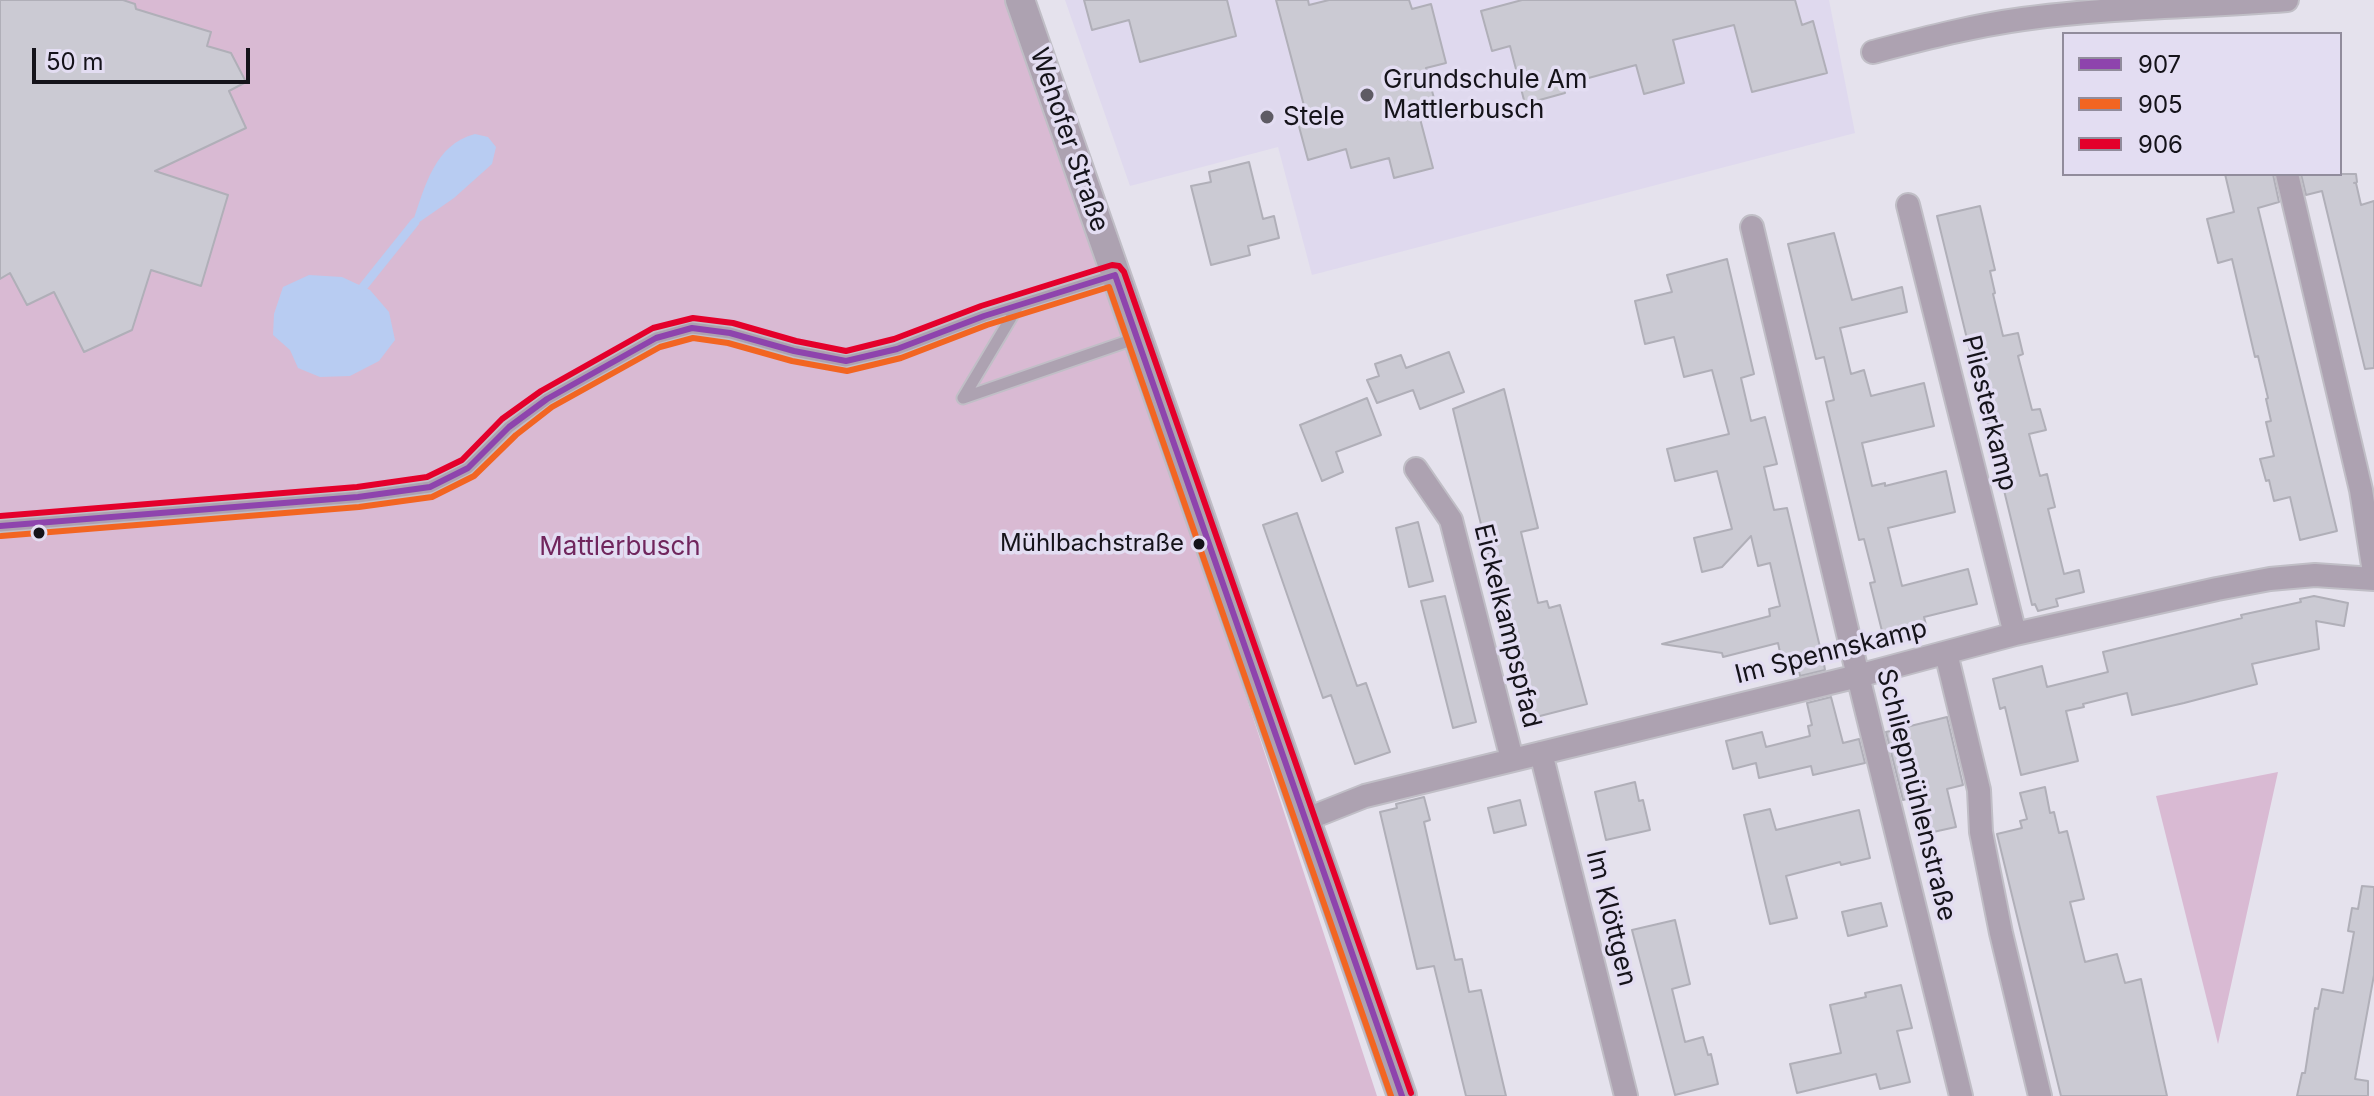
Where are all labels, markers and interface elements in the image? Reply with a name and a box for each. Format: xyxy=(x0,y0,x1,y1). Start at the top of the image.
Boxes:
scale bar xyxy=(36,32,254,82)
legend xyxy=(2062,32,2342,176)
street label: Wehofer Straße xyxy=(1023,44,1115,236)
text: 50 m xyxy=(46,47,104,76)
text: 907 xyxy=(2138,50,2181,79)
place label: Grundschule Am Mattlerbusch xyxy=(1383,64,1588,126)
marker: Grundschule Am Mattlerbusch xyxy=(1358,86,1376,104)
text: 905 xyxy=(2138,90,2183,119)
place label: Stele xyxy=(1283,101,1345,133)
marker: Stele xyxy=(1258,108,1276,126)
text: 906 xyxy=(2138,130,2183,159)
street label: Pliesterkamp xyxy=(1955,332,2023,494)
street label: Eickelkampspfad xyxy=(1467,521,1547,731)
unlabelled marker xyxy=(31,525,47,541)
place label: Mühlbachstraße xyxy=(1000,530,1184,558)
park label: Mattlerbusch xyxy=(539,531,701,563)
marker: Mühlbachstraße xyxy=(1191,536,1207,552)
street label: Im Spennskamp xyxy=(1732,613,1930,691)
street label: Schliepmühlenstraße xyxy=(1870,666,1962,924)
street label: Im Klöttgen xyxy=(1579,847,1643,989)

